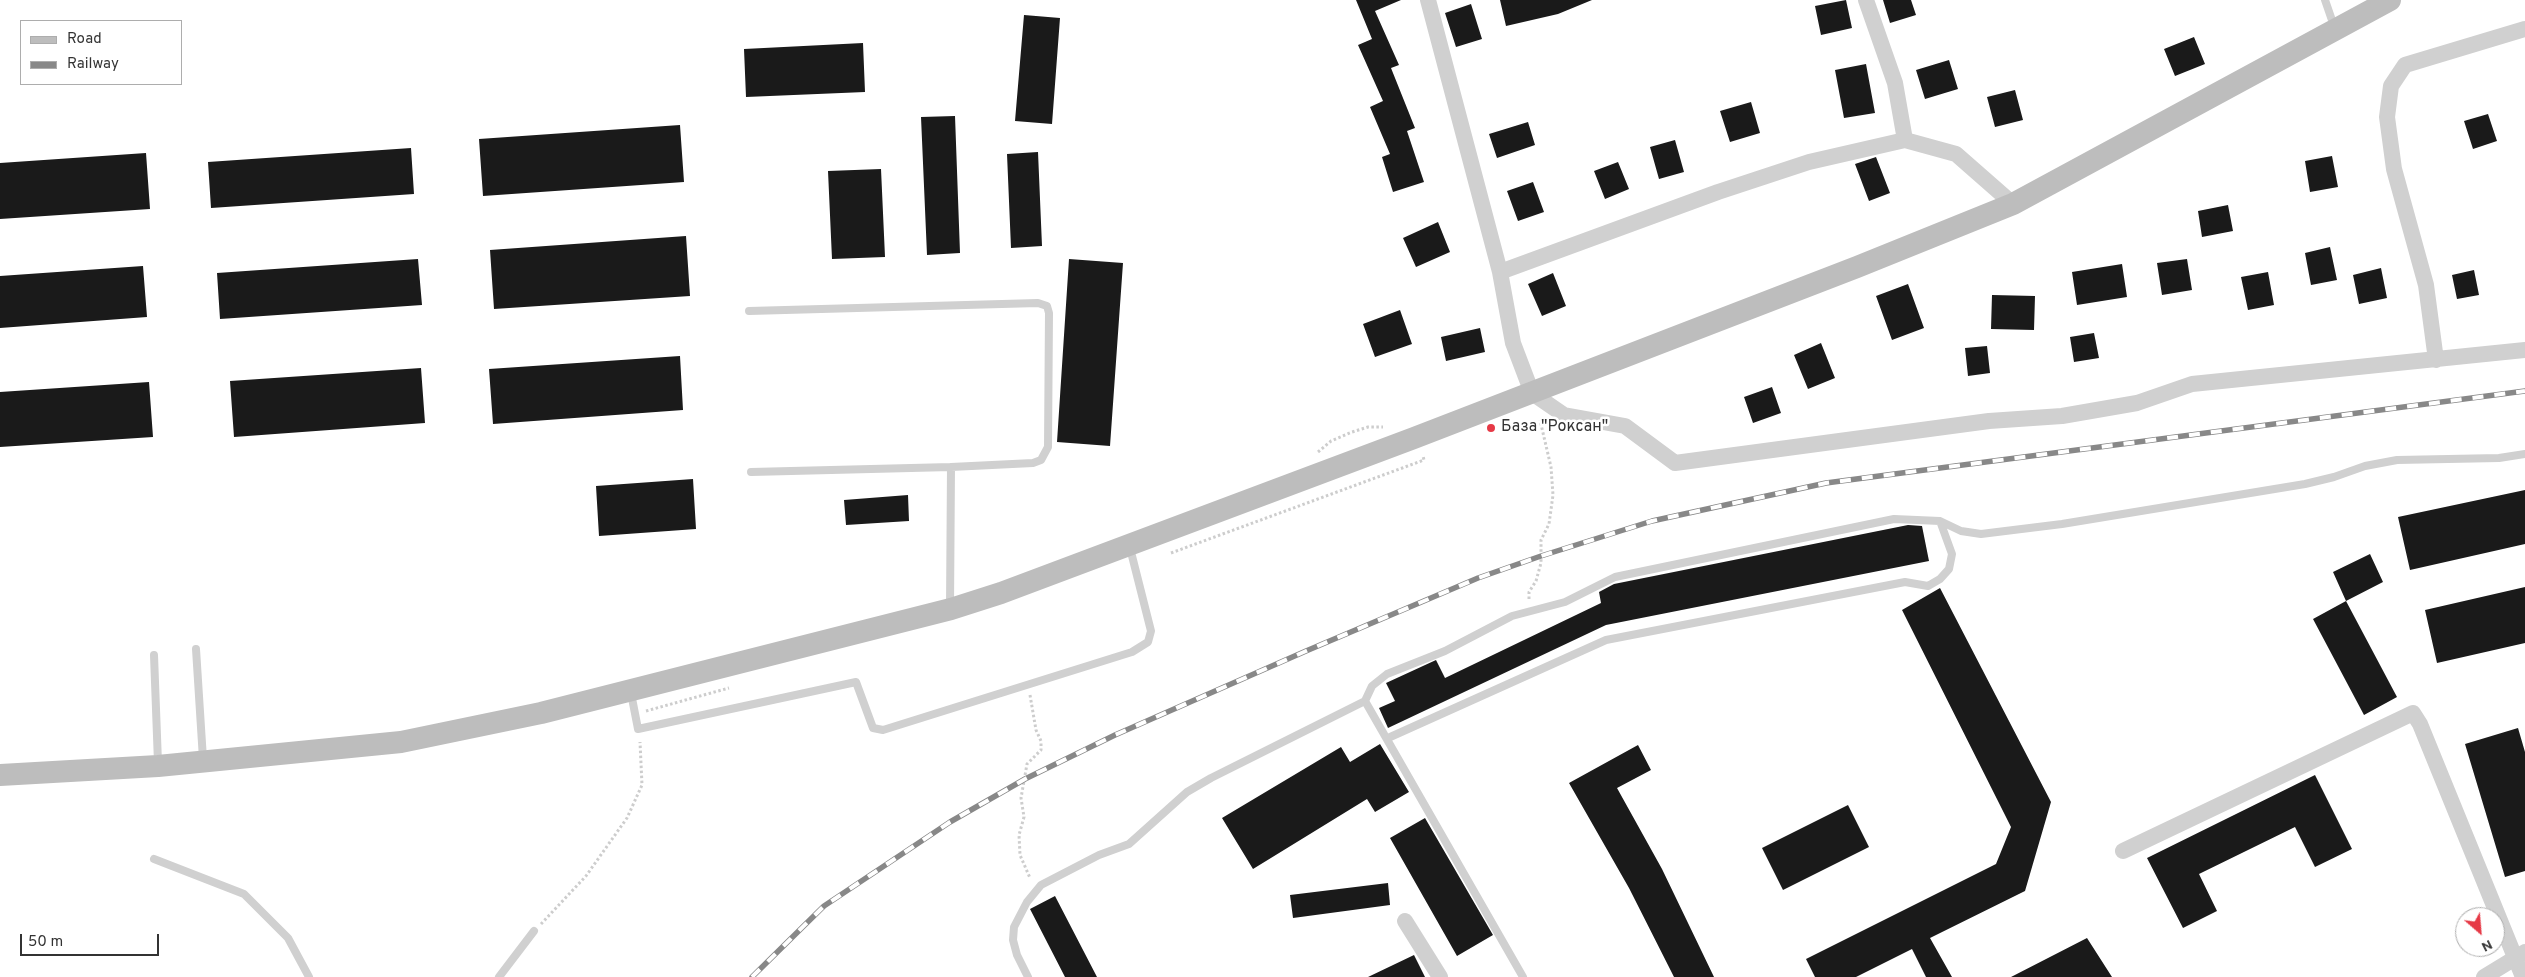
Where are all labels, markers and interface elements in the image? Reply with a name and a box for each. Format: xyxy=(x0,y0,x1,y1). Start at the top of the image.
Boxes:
legend xyxy=(20,20,182,85)
text: Road xyxy=(67,30,102,49)
text: Railway xyxy=(67,55,119,74)
place label: База "Роксан" xyxy=(1501,418,1608,438)
marker: База "Роксан" xyxy=(1485,422,1497,434)
north arrow xyxy=(2455,907,2505,957)
scale bar xyxy=(22,924,161,956)
text: 50 m xyxy=(28,933,63,952)
text: N xyxy=(2478,935,2495,955)

